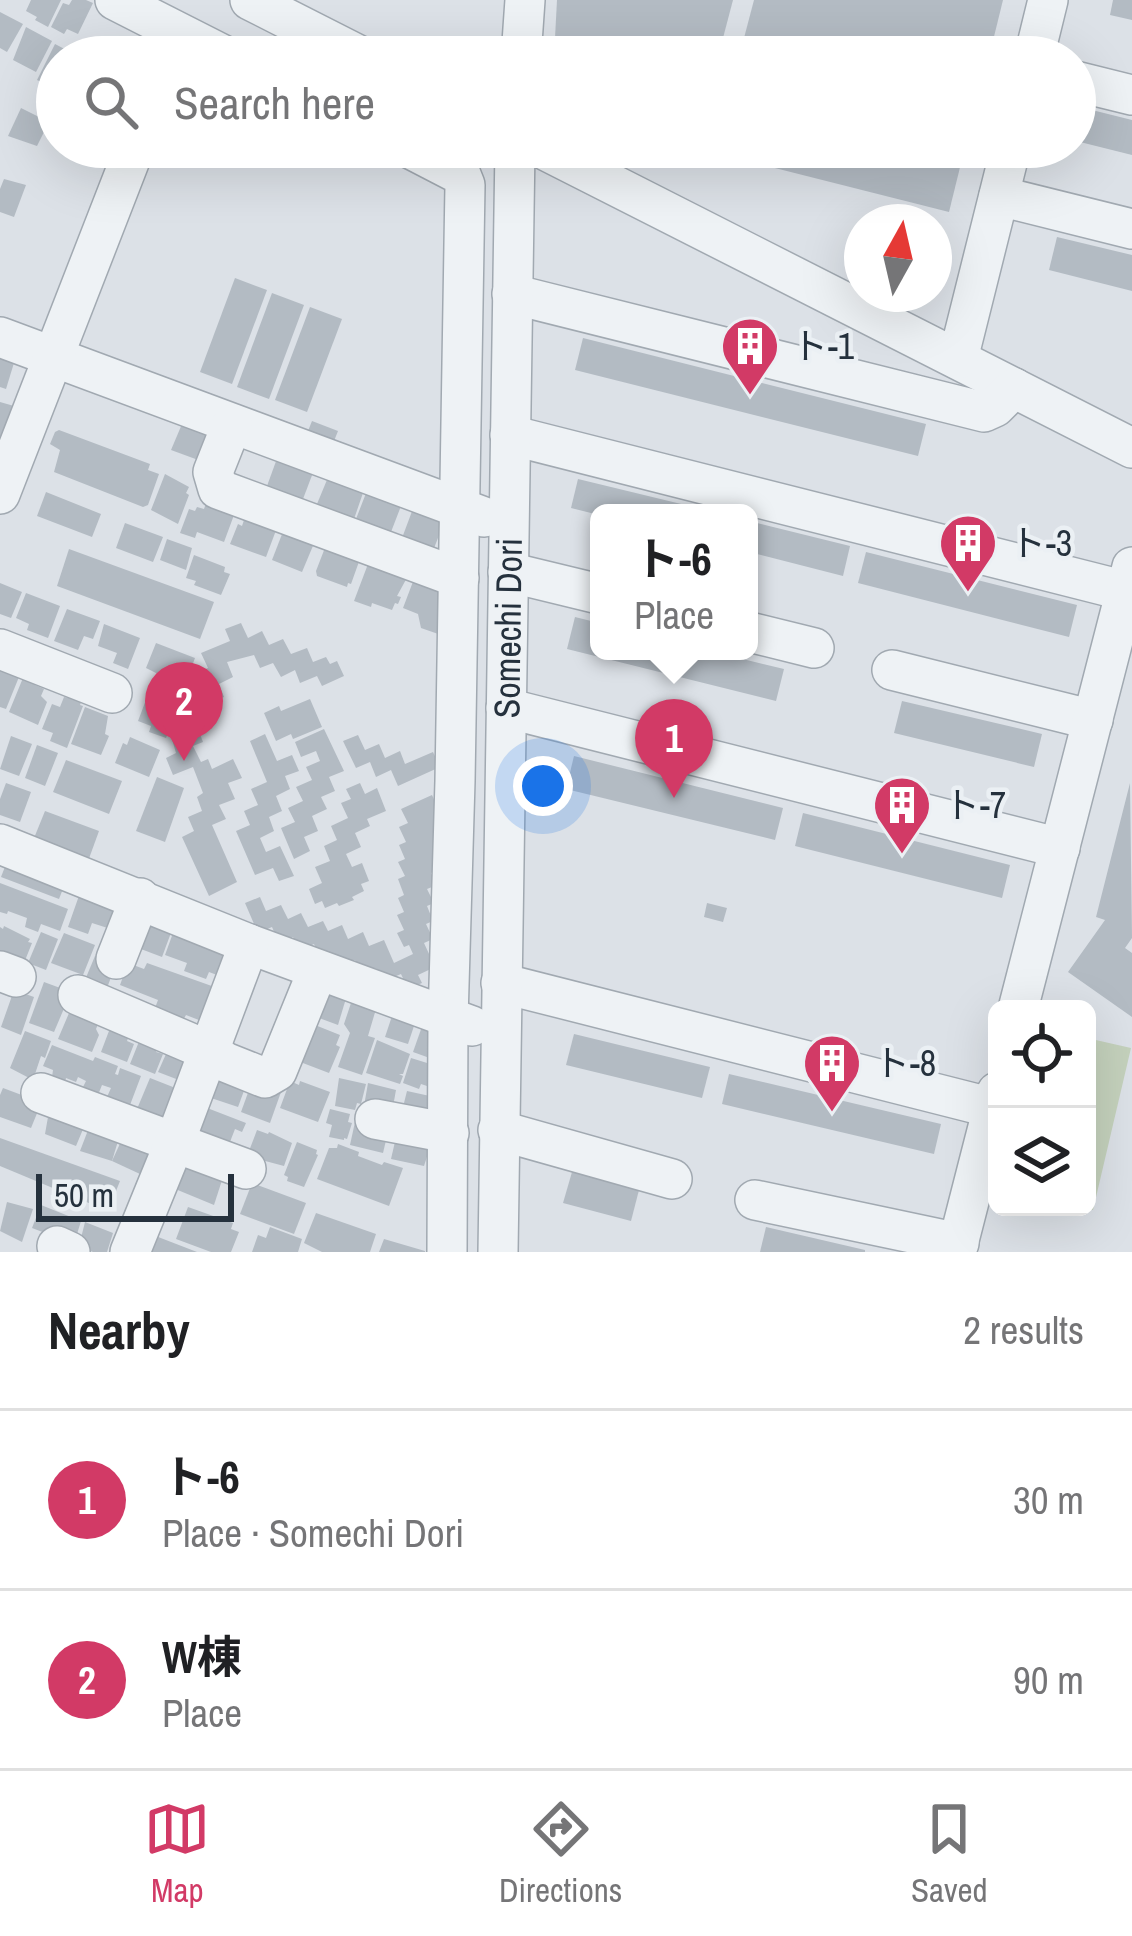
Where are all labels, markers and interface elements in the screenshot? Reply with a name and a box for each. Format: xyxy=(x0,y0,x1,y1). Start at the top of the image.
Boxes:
search box xyxy=(36,36,1096,168)
icon: search xyxy=(78,69,144,135)
text: Search here xyxy=(174,72,375,133)
north arrow xyxy=(844,204,952,312)
building icon: ト-1 xyxy=(719,315,781,397)
place label: ト-1 xyxy=(792,322,855,370)
popup xyxy=(590,504,758,660)
building icon: ト-3 xyxy=(937,512,999,594)
place label: ト-3 xyxy=(1010,519,1072,567)
text: ト-6 xyxy=(634,528,712,589)
street label: Somechi Dori xyxy=(482,537,533,719)
text: Place xyxy=(634,589,714,641)
pin: 2 xyxy=(145,662,223,761)
pin: 1 xyxy=(635,699,713,798)
your location xyxy=(513,756,573,816)
building icon: ト-7 xyxy=(871,774,933,856)
place label: ト-7 xyxy=(944,781,1006,829)
map controls xyxy=(988,1000,1096,1216)
button: locate xyxy=(988,1000,1096,1108)
building icon: ト-8 xyxy=(801,1032,863,1114)
place label: ト-8 xyxy=(874,1039,936,1087)
button: layers xyxy=(988,1108,1096,1216)
scale bar xyxy=(36,1168,234,1221)
text: 50 m xyxy=(54,1173,114,1217)
text: Nearby xyxy=(48,1296,190,1365)
text: 2 results xyxy=(963,1304,1084,1356)
text: ト-6 xyxy=(162,1446,240,1507)
text: 1 xyxy=(78,1474,96,1526)
text: 30 m xyxy=(1013,1474,1084,1526)
text: Place · Somechi Dori xyxy=(162,1507,464,1559)
text: W棟 xyxy=(162,1626,242,1687)
text: 2 xyxy=(78,1654,96,1706)
text: 90 m xyxy=(1013,1654,1084,1706)
text: Place xyxy=(162,1687,242,1739)
tab: Map xyxy=(144,1796,210,1912)
tab: Directions xyxy=(499,1796,622,1912)
tab: Saved xyxy=(911,1796,988,1912)

